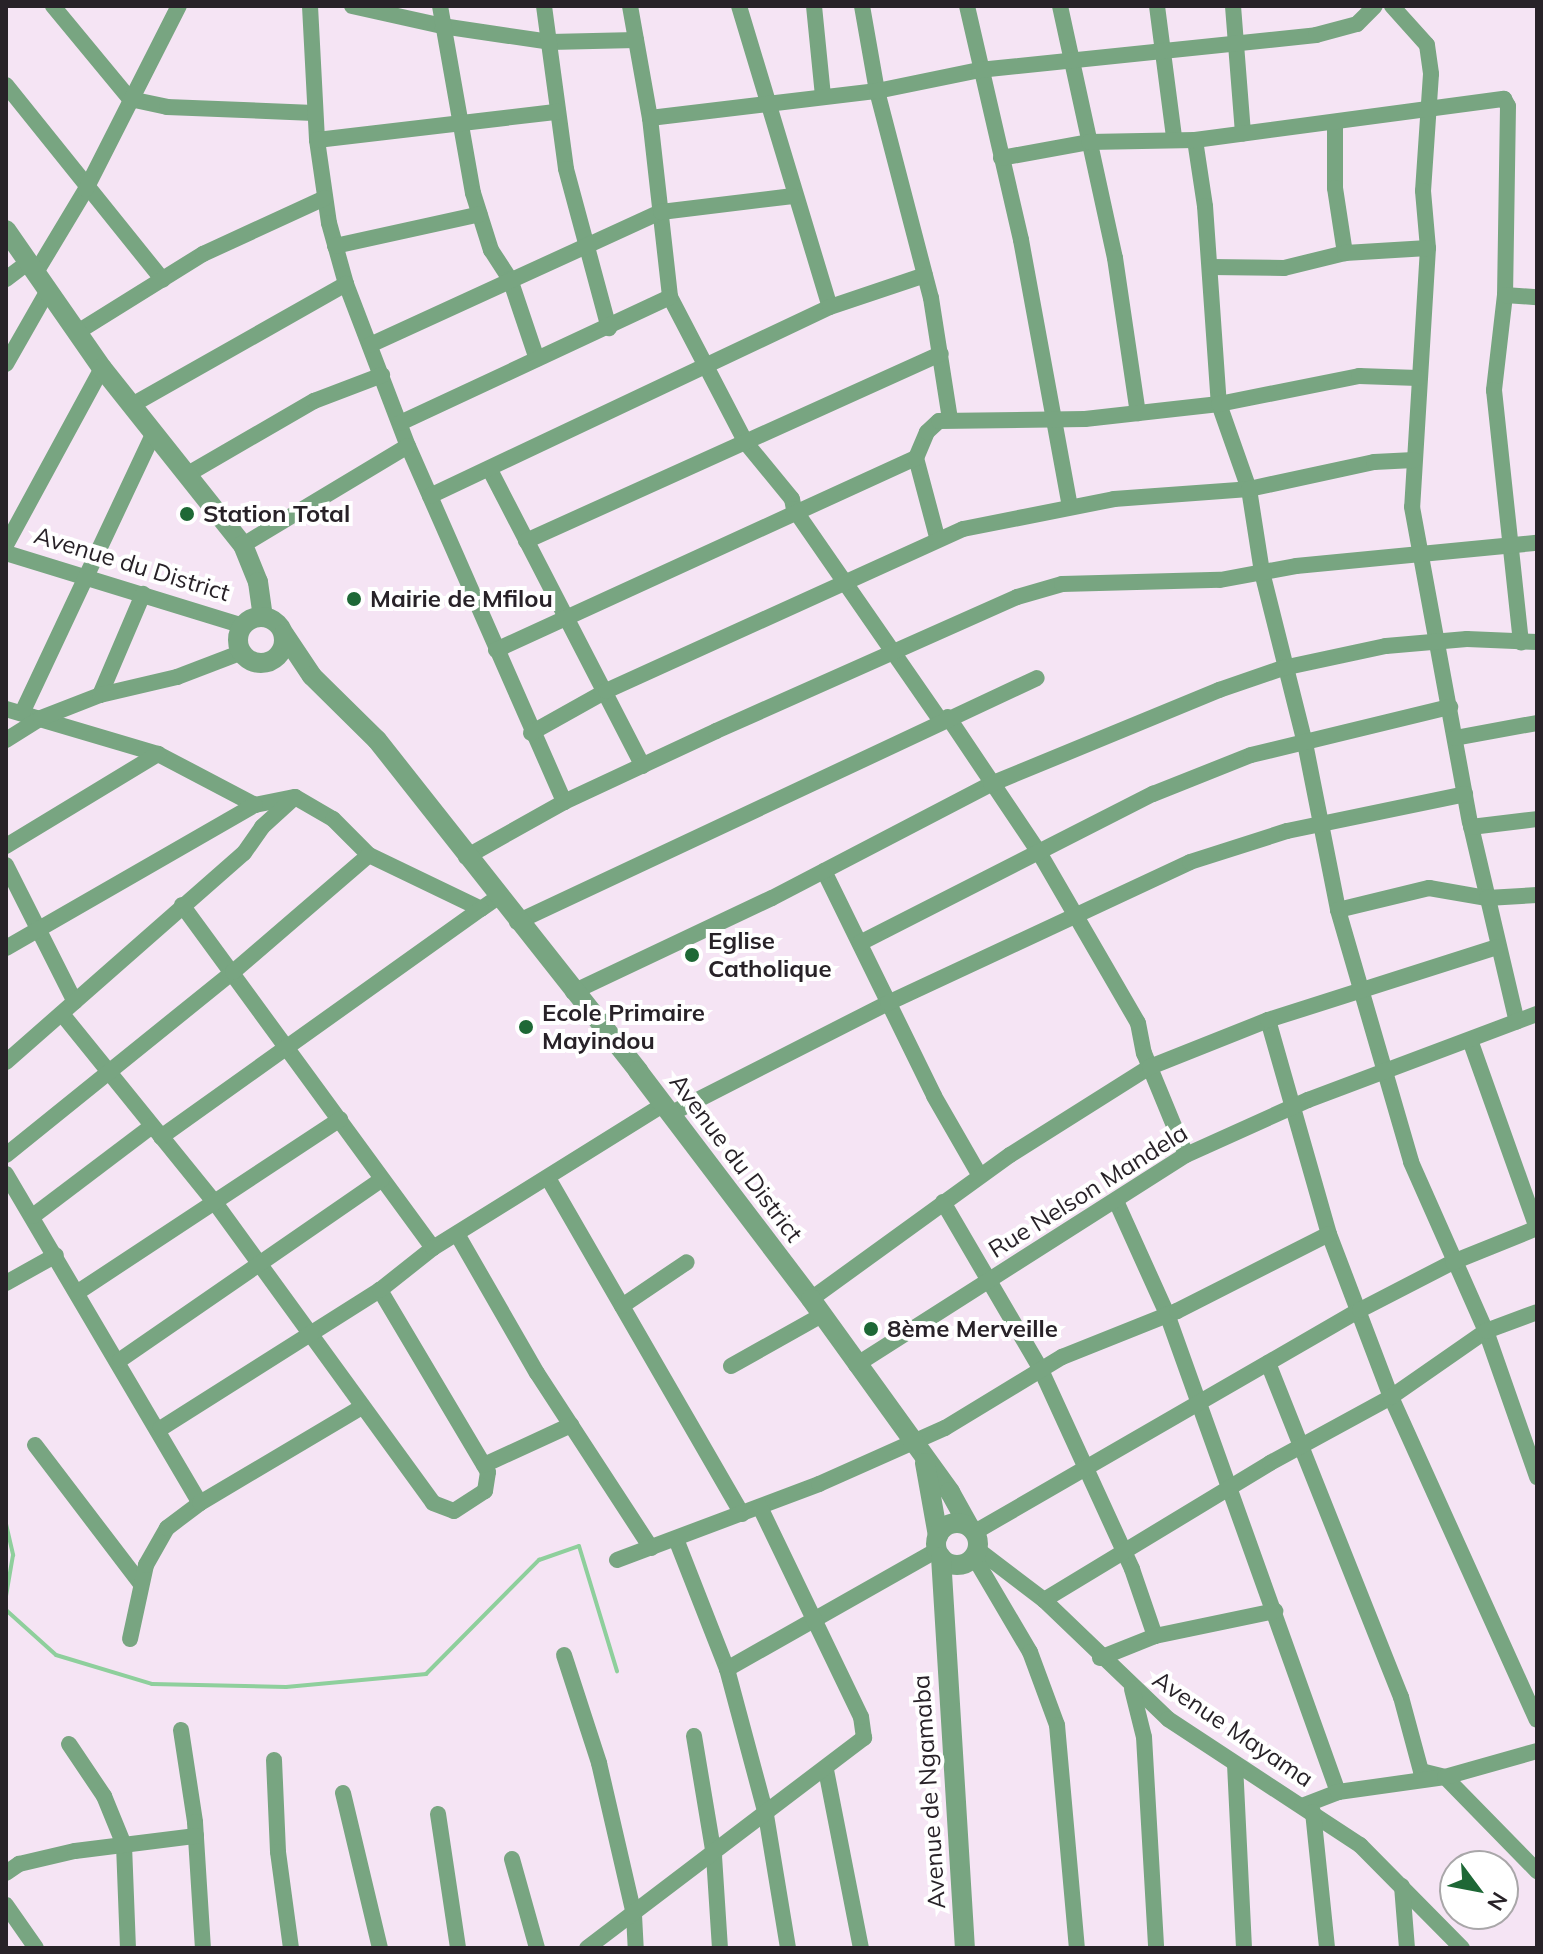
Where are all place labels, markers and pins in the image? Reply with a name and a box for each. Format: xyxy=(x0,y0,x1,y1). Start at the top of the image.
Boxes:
place label: Station Total xyxy=(203,500,350,528)
marker: Station Total xyxy=(178,505,196,523)
place label: Mairie de Mfilou xyxy=(370,585,553,613)
marker: Mairie de Mfilou xyxy=(345,590,363,608)
place label: Eglise Catholique xyxy=(708,927,832,983)
marker: Eglise Catholique xyxy=(683,946,701,964)
place label: Ecole Primaire Mayindou xyxy=(542,999,705,1055)
marker: Ecole Primaire Mayindou xyxy=(517,1018,535,1036)
place label: 8ème Merveille xyxy=(887,1315,1058,1343)
marker: 8ème Merveille xyxy=(862,1320,880,1338)

